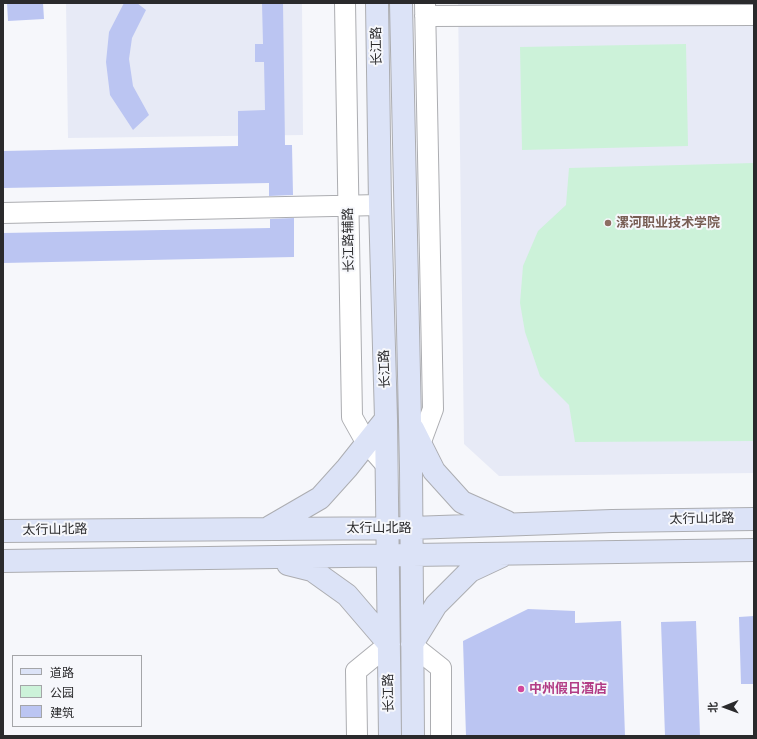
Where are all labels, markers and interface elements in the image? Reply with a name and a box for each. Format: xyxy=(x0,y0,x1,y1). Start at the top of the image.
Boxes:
street label: 长江路 xyxy=(369,26,385,66)
street label: 长江路辅路 xyxy=(341,207,357,273)
place label: 漯河职业技术学院 xyxy=(616,215,720,231)
marker: 漯河职业技术学院 xyxy=(603,218,613,228)
street label: 长江路 xyxy=(377,349,393,389)
street label: 太行山北路 xyxy=(669,511,735,527)
street label: 太行山北路 xyxy=(347,520,411,536)
street label: 太行山北路 xyxy=(22,522,88,538)
legend xyxy=(12,655,142,727)
text: 道路 xyxy=(50,665,74,680)
street label: 长江路 xyxy=(381,673,397,713)
place label: 中州假日酒店 xyxy=(529,681,607,697)
marker: 中州假日酒店 xyxy=(516,684,526,694)
text: 公园 xyxy=(50,685,74,700)
north arrow xyxy=(705,687,745,727)
text: 北 xyxy=(706,702,720,713)
text: 建筑 xyxy=(50,705,74,720)

